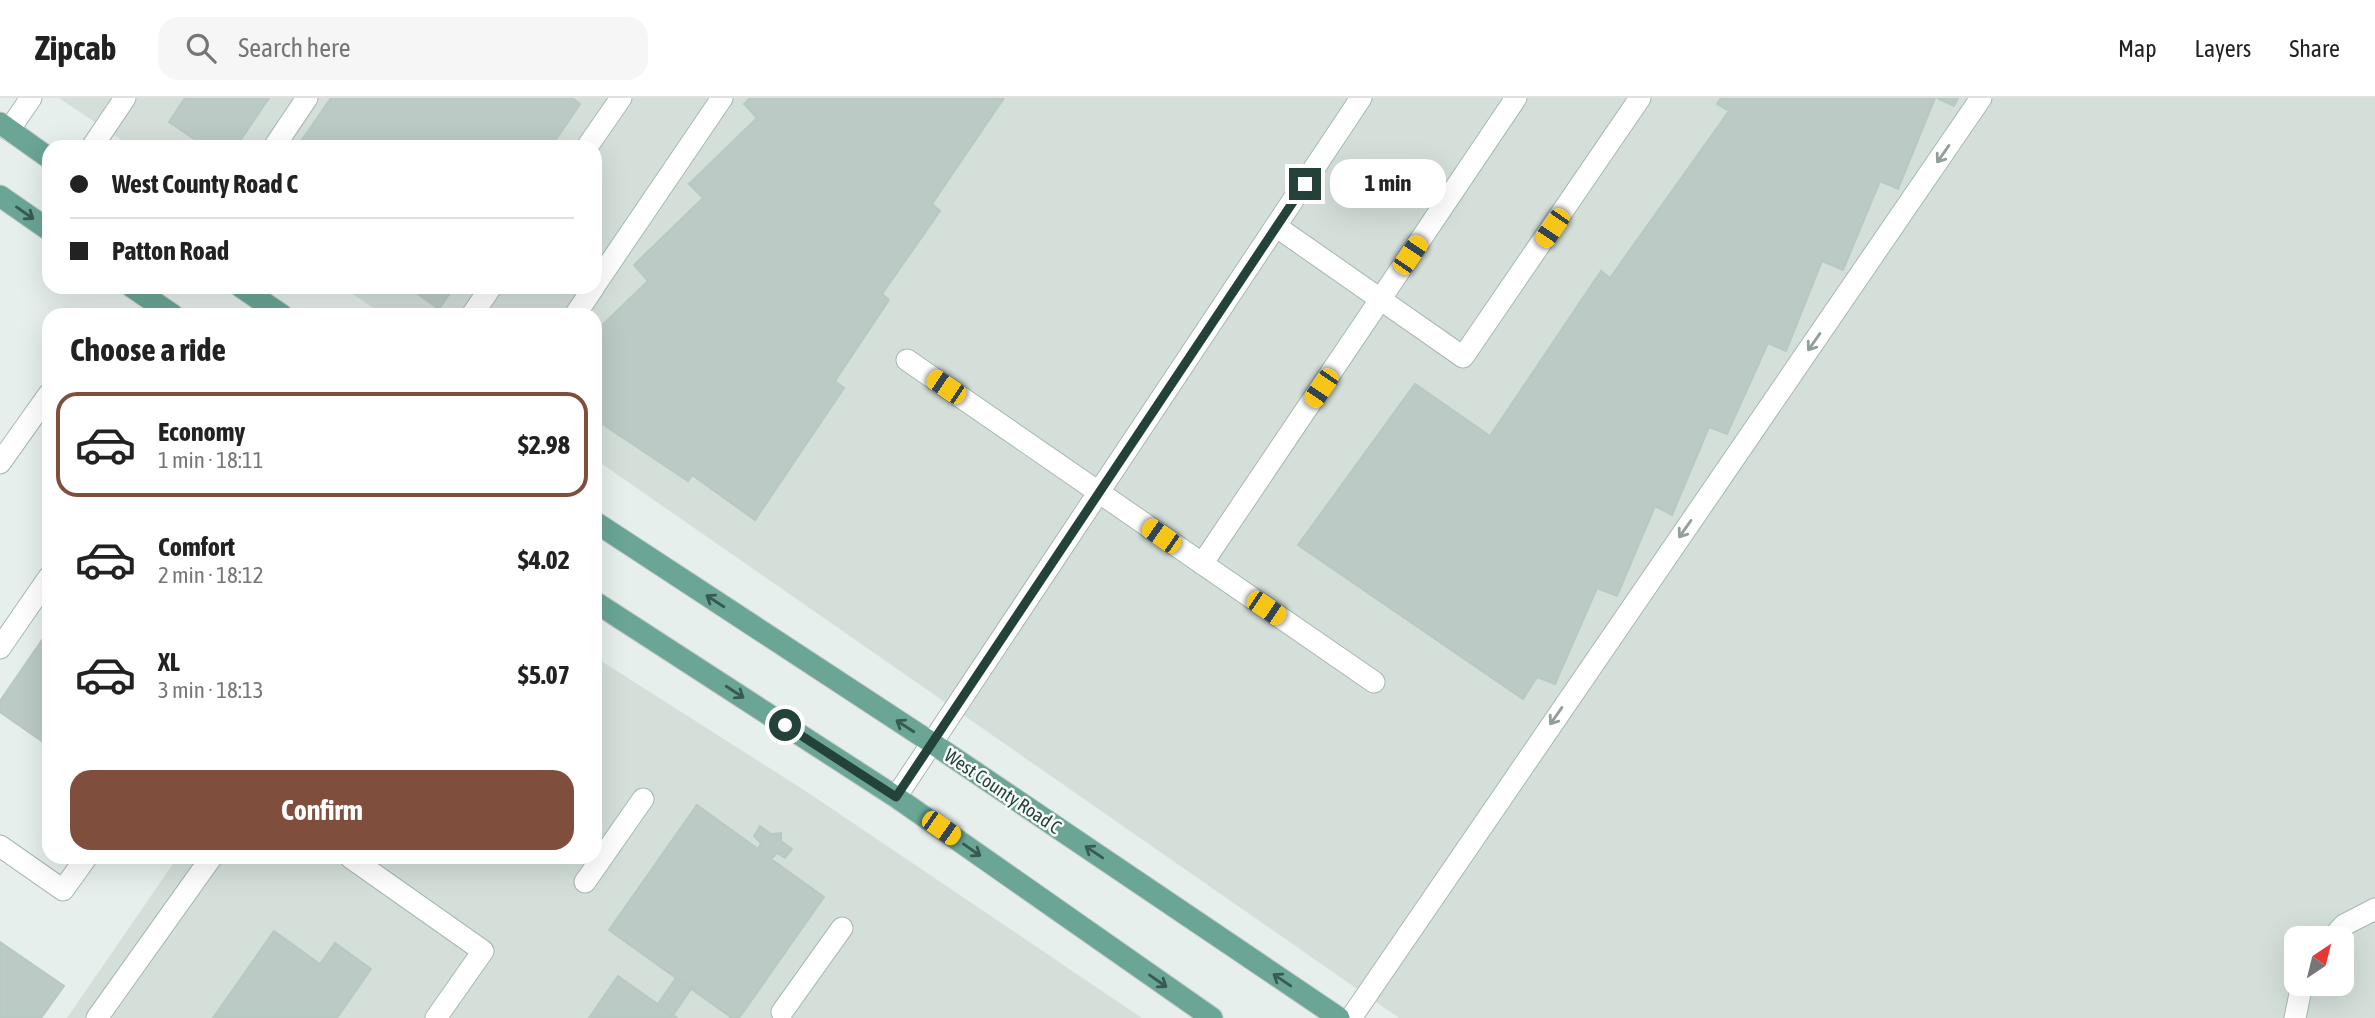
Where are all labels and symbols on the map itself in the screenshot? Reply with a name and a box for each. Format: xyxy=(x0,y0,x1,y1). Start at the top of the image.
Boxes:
one-way arrow xyxy=(1936,144,1950,163)
callout: 1 min xyxy=(1330,160,1445,208)
route end xyxy=(1289,168,1321,200)
car xyxy=(1532,205,1573,251)
one-way arrow xyxy=(14,206,34,220)
car xyxy=(1390,232,1431,278)
one-way arrow xyxy=(1807,332,1821,351)
car xyxy=(1301,365,1342,411)
car xyxy=(923,367,970,407)
car xyxy=(1138,515,1185,557)
one-way arrow xyxy=(1678,519,1692,538)
car xyxy=(1243,588,1290,628)
one-way arrow xyxy=(706,593,725,608)
one-way arrow xyxy=(724,686,744,700)
one-way arrow xyxy=(1549,706,1563,725)
route start xyxy=(769,709,801,741)
one-way arrow xyxy=(896,718,915,733)
street label: West County Road C xyxy=(941,744,1066,838)
car xyxy=(918,807,965,849)
one-way arrow xyxy=(962,843,981,857)
one-way arrow xyxy=(1085,845,1104,860)
north arrow xyxy=(2284,926,2354,996)
one-way arrow xyxy=(1273,973,1292,987)
one-way arrow xyxy=(1148,974,1167,988)

